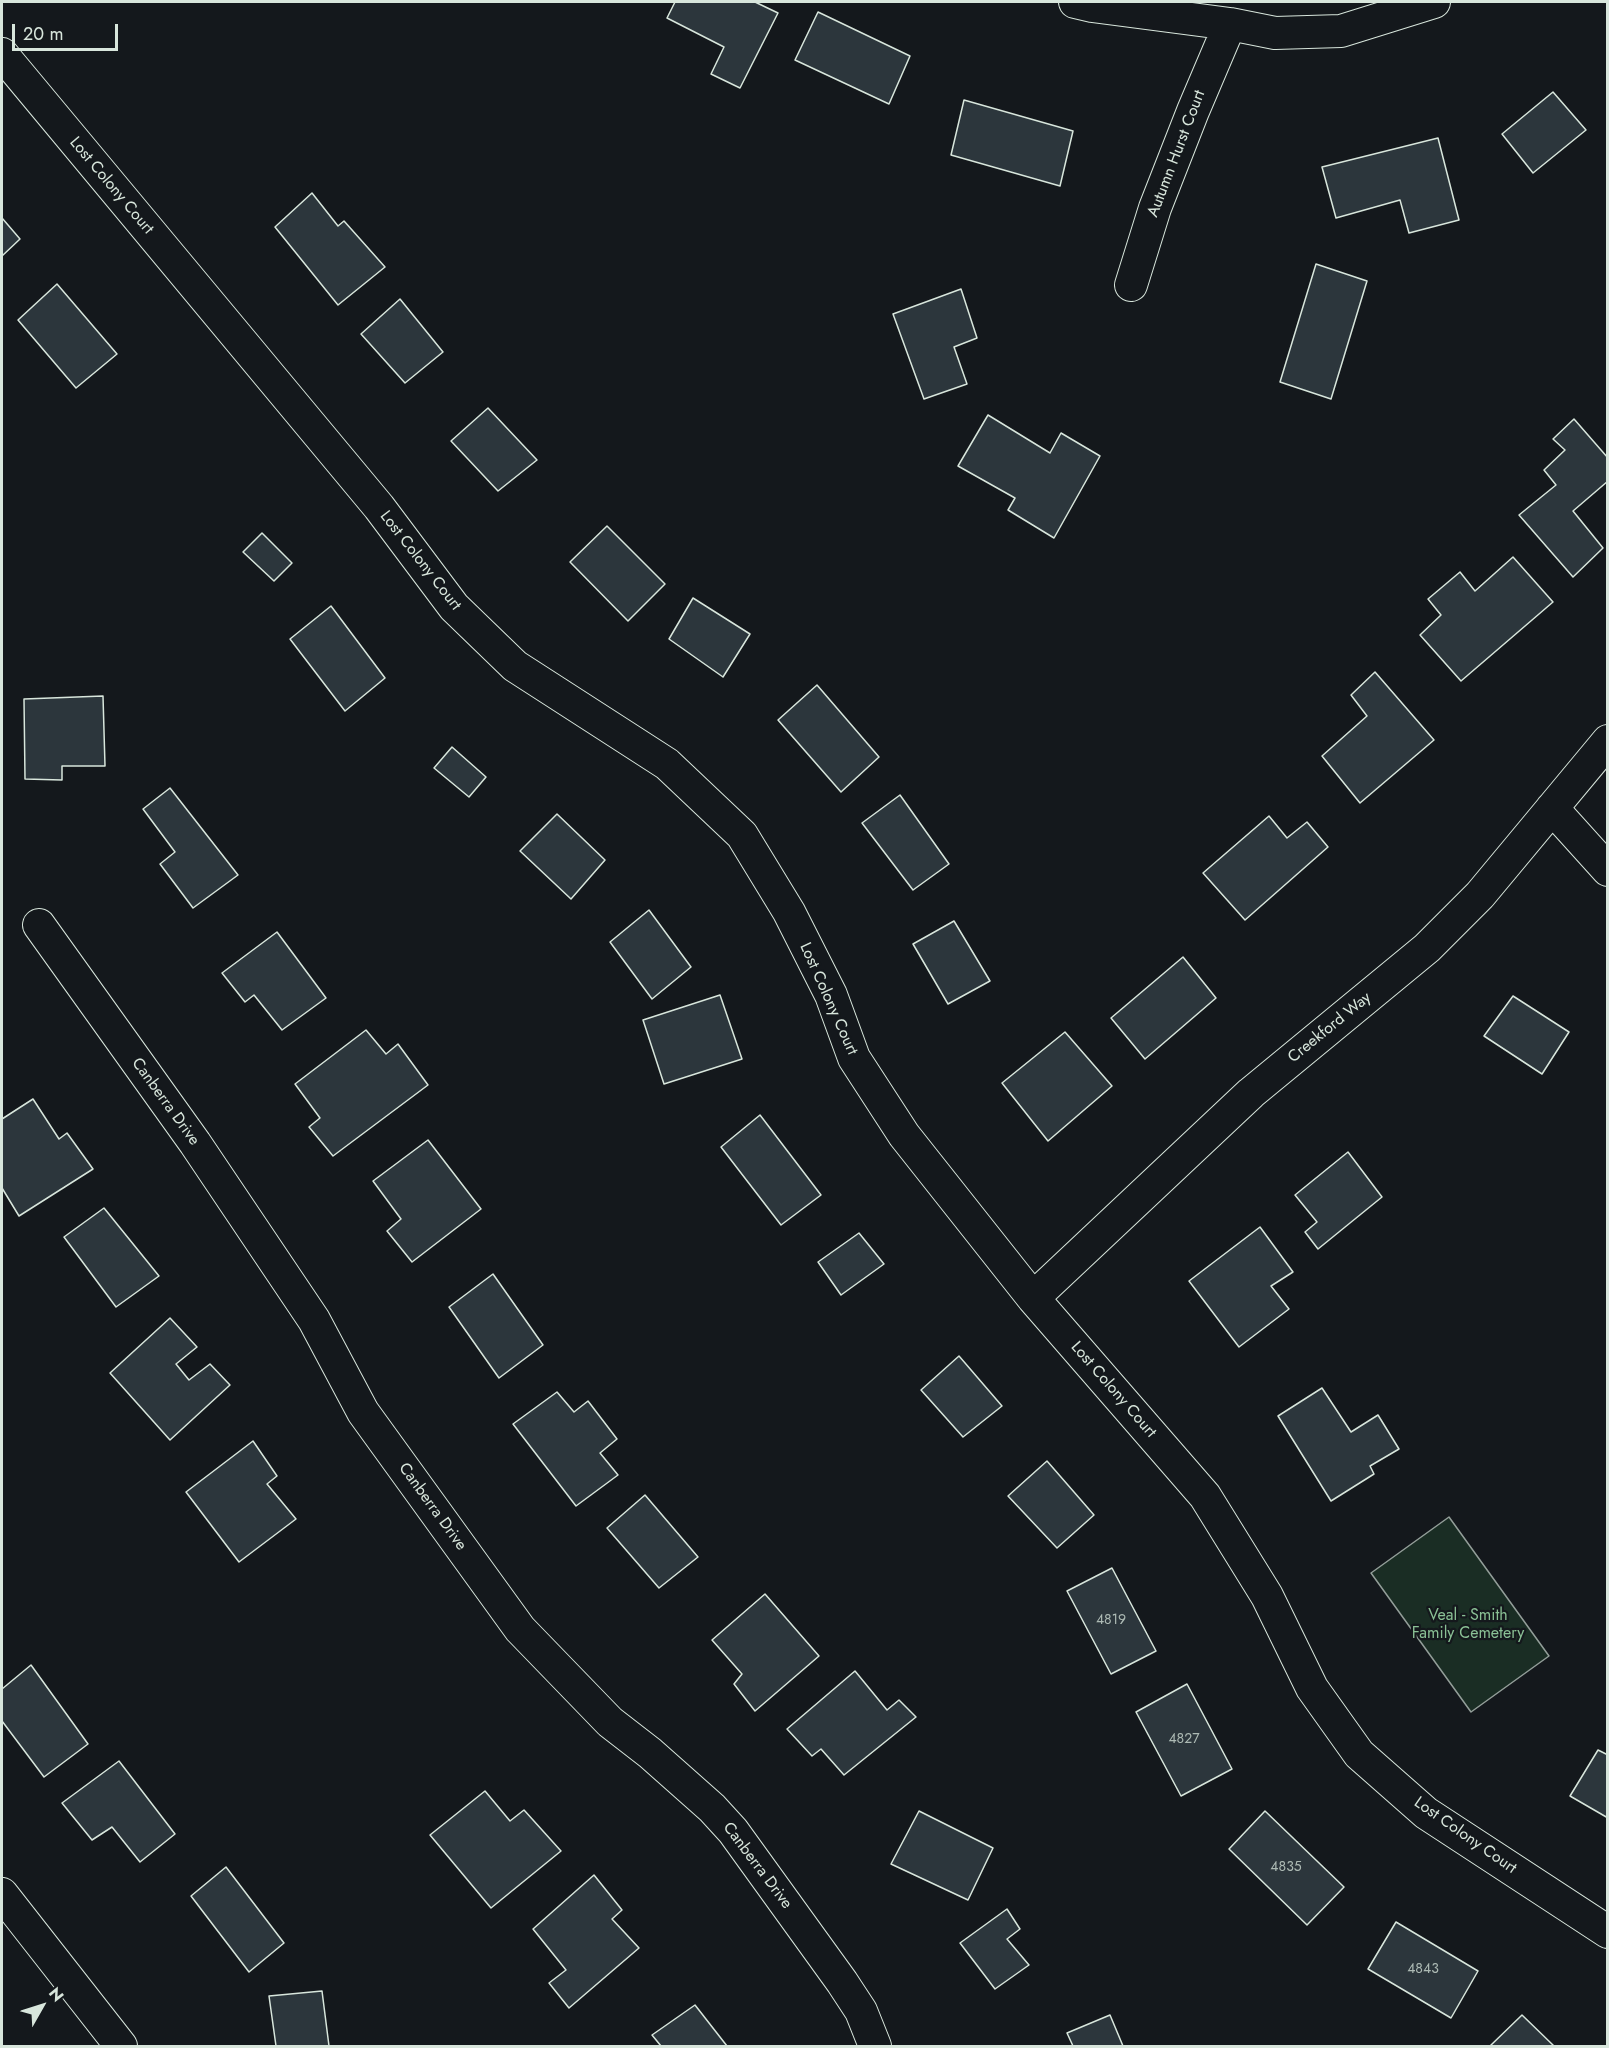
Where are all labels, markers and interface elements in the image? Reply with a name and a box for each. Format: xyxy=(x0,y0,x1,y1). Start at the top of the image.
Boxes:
scale bar xyxy=(15,12,122,50)
text: 20 m xyxy=(23,21,63,47)
street label: Autumn Hurst Court xyxy=(1144,88,1210,220)
street label: Lost Colony Court xyxy=(65,134,157,238)
street label: Lost Colony Court xyxy=(375,508,465,614)
street label: Lost Colony Court xyxy=(795,940,861,1058)
street label: Creekford Way xyxy=(1285,989,1375,1067)
street label: Canberra Drive xyxy=(127,1055,203,1149)
street label: Lost Colony Court xyxy=(1066,1338,1160,1442)
street label: Canberra Drive xyxy=(394,1460,470,1554)
park label: Veal - Smith Family Cemetery xyxy=(1412,1606,1524,1644)
house number: 4819 xyxy=(1096,1613,1126,1629)
house number: 4827 xyxy=(1168,1732,1200,1748)
street label: Lost Colony Court xyxy=(1410,1794,1520,1878)
street label: Canberra Drive xyxy=(718,1819,796,1913)
house number: 4835 xyxy=(1270,1860,1302,1876)
house number: 4843 xyxy=(1407,1962,1439,1978)
north arrow xyxy=(12,1976,72,2036)
text: N xyxy=(43,1982,69,2007)

